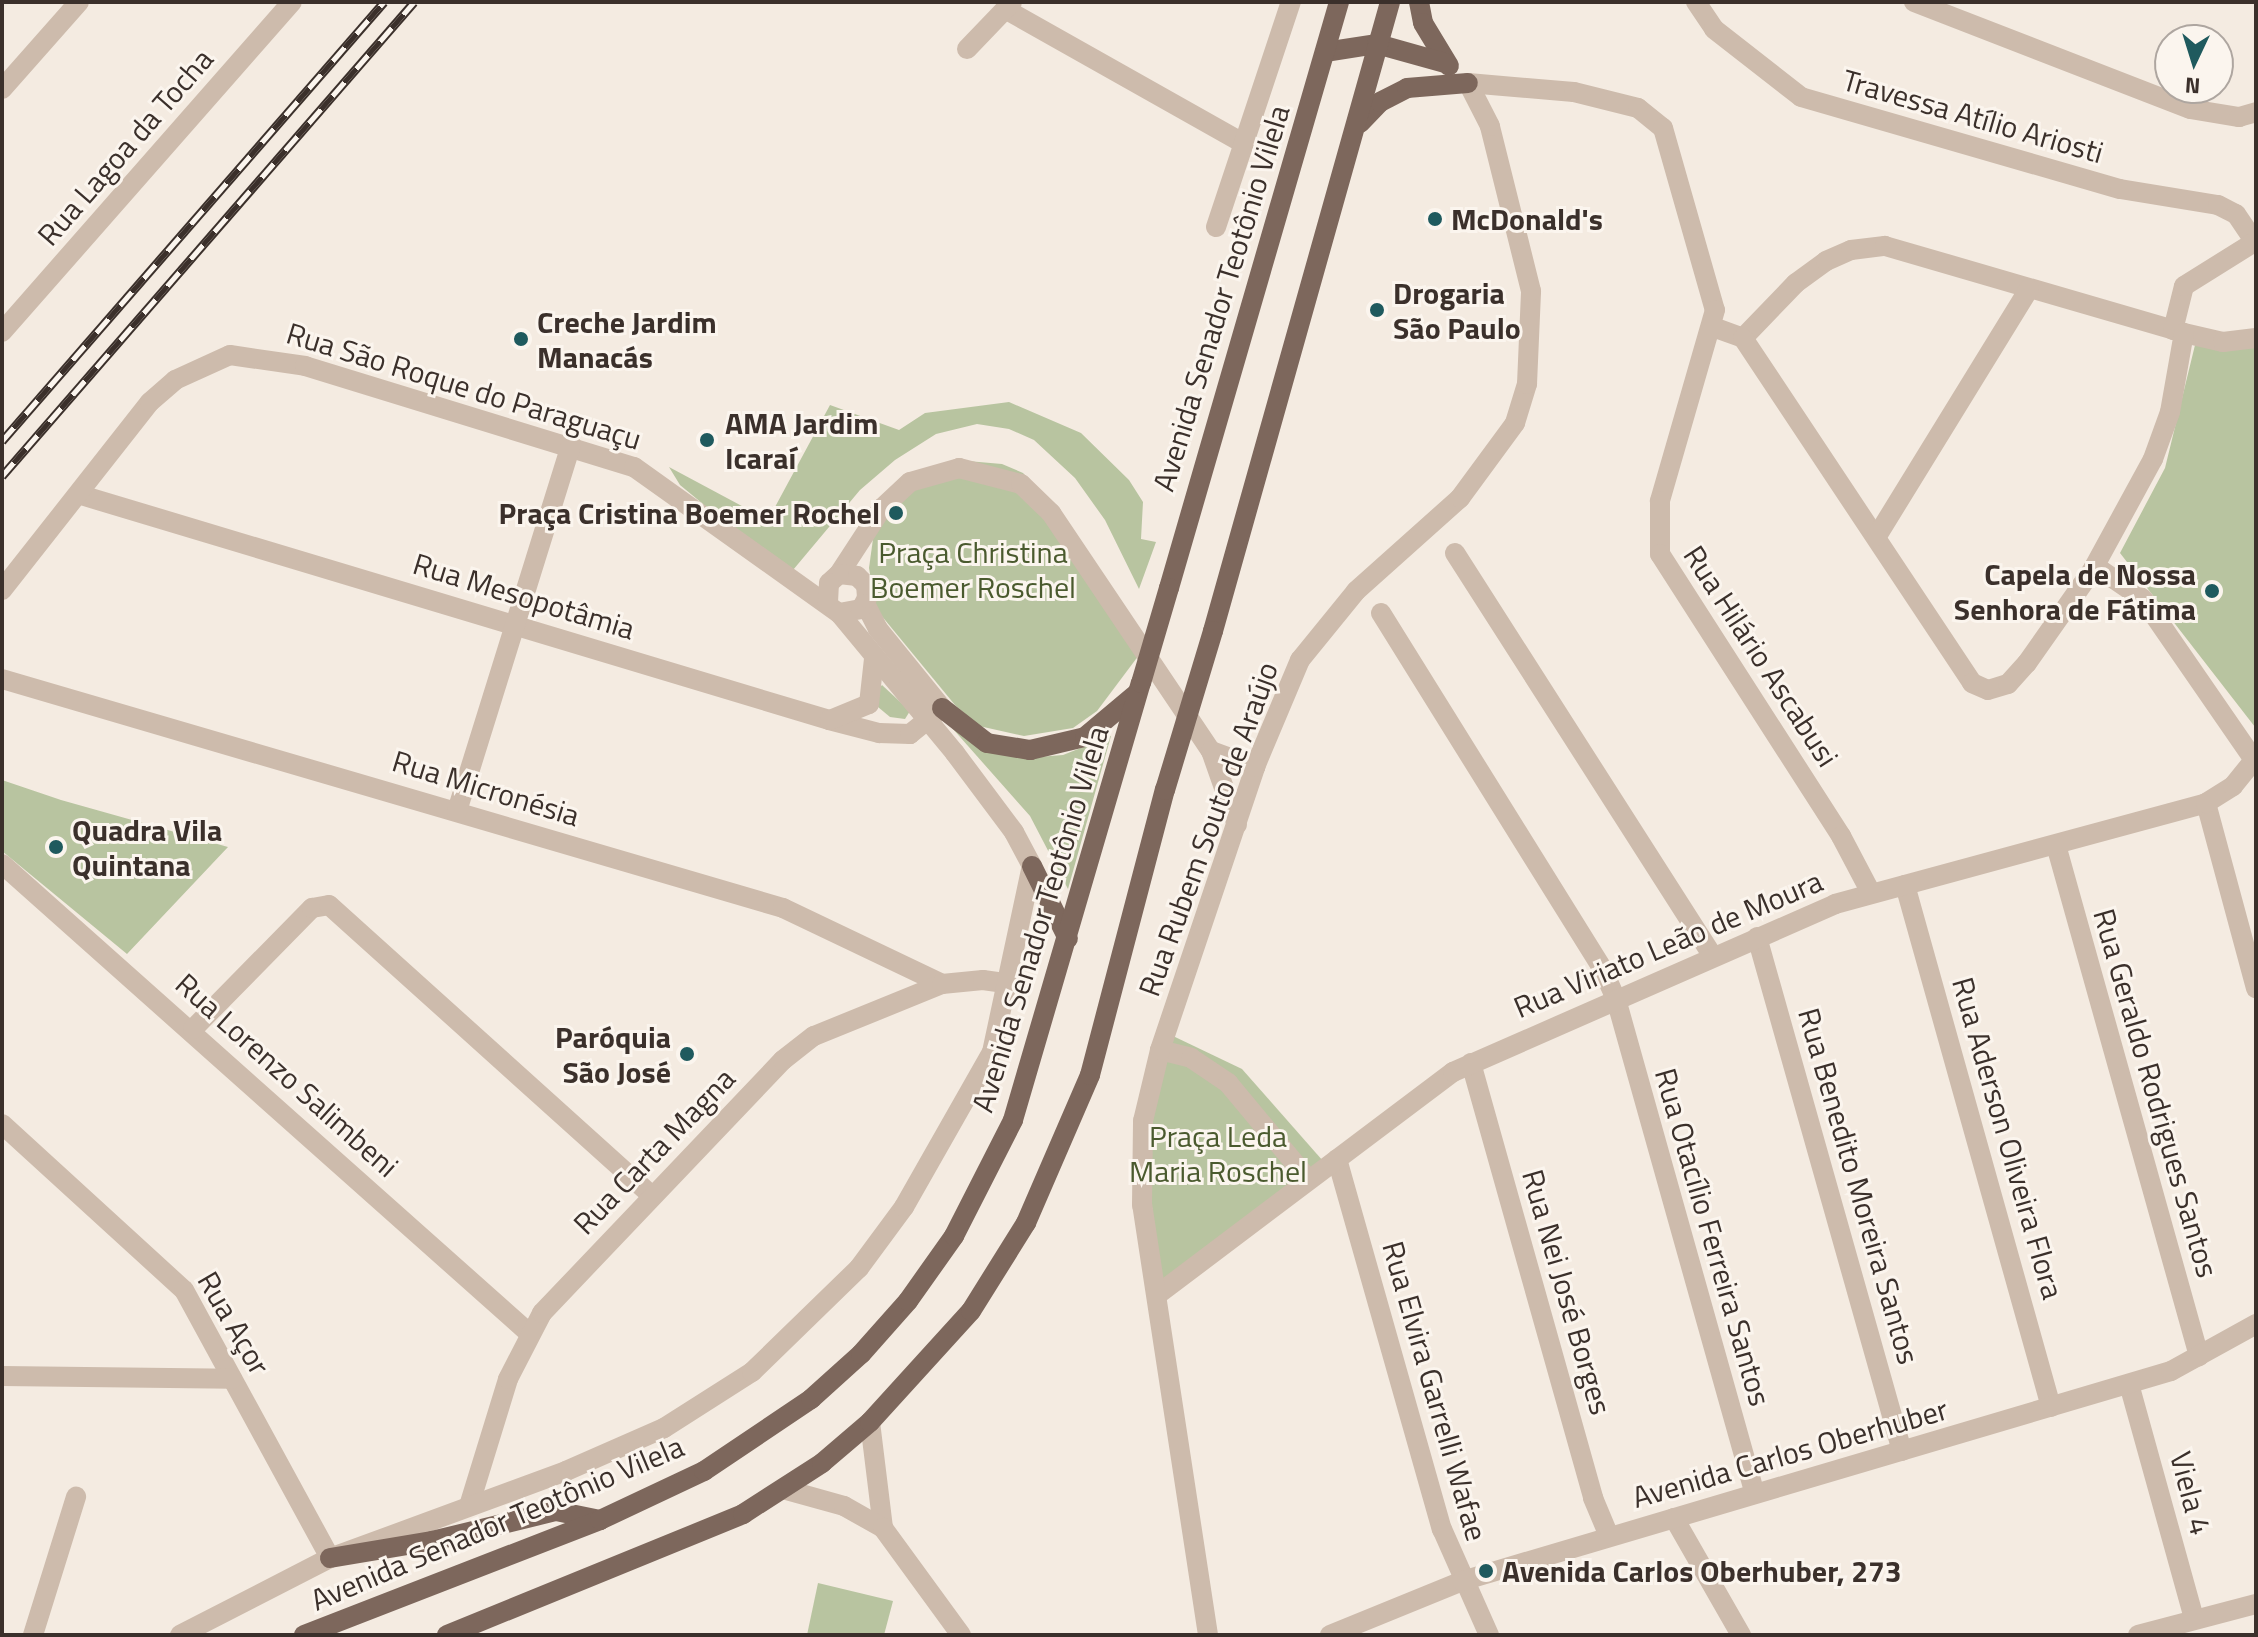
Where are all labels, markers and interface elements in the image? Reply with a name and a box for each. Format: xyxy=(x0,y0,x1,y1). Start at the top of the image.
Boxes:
north arrow xyxy=(2154,24,2234,104)
street label: Rua Lagoa da Tocha xyxy=(30,41,220,253)
street label: Travessa Atílio Ariosti xyxy=(1838,62,2108,170)
text: N xyxy=(2184,68,2201,103)
street label: Avenida Senador Teotônio Vilela xyxy=(1145,101,1297,495)
place label: McDonald's xyxy=(1451,201,1603,237)
marker: McDonald's xyxy=(1426,210,1444,228)
place label: Drogaria São Paulo xyxy=(1393,275,1521,346)
marker: Drogaria São Paulo xyxy=(1368,301,1386,319)
place label: Creche Jardim Manacás xyxy=(537,304,717,374)
street label: Rua São Roque do Paraguaçu xyxy=(282,315,646,457)
marker: Creche Jardim Manacás xyxy=(512,330,530,348)
place label: AMA Jardim Icaraí xyxy=(725,405,878,476)
marker: AMA Jardim Icaraí xyxy=(696,429,718,451)
place label: Praça Cristina Boemer Rochel xyxy=(499,495,880,531)
marker: Praça Cristina Boemer Rochel xyxy=(887,504,905,522)
park label: Praça Christina Boemer Roschel xyxy=(870,534,1076,604)
street label: Rua Hilário Ascabusi xyxy=(1676,539,1846,773)
street label: Rua Mesopotâmia xyxy=(409,545,639,647)
place label: Capela de Nossa Senhora de Fátima xyxy=(1954,556,2196,626)
marker: Capela de Nossa Senhora de Fátima xyxy=(2203,582,2221,600)
street label: Rua Rubem Souto de Araújo xyxy=(1131,657,1285,1001)
street label: Avenida Senador Teotônio Vilela xyxy=(964,722,1116,1116)
street label: Rua Micronésia xyxy=(388,742,584,834)
place label: Quadra Vila Quintana xyxy=(72,812,222,882)
marker: Quadra Vila Quintana xyxy=(47,838,65,856)
street label: Rua Viriato Leão de Moura xyxy=(1508,863,1828,1025)
street label: Rua Geraldo Rodrigues Santos xyxy=(2086,905,2226,1281)
street label: Rua Lorenzo Salimbeni xyxy=(168,966,406,1184)
street label: Rua Aderson Oliveira Flora xyxy=(1945,973,2071,1303)
street label: Rua Benedito Moreira Santos xyxy=(1791,1004,1927,1368)
place label: Paróquia São José xyxy=(555,1019,671,1090)
marker: Paróquia São José xyxy=(678,1045,696,1063)
street label: Rua Carta Magna xyxy=(566,1061,742,1241)
street label: Rua Otacílio Ferreira Santos xyxy=(1648,1064,1778,1410)
park label: Praça Leda Maria Roschel xyxy=(1129,1118,1307,1188)
street label: Rua Nei José Borges xyxy=(1515,1165,1619,1419)
street label: Rua Elvira Garrelli Wafae xyxy=(1375,1237,1495,1545)
street label: Rua Açor xyxy=(190,1265,278,1381)
street label: Avenida Carlos Oberhuber xyxy=(1628,1391,1952,1515)
street label: Avenida Senador Teotônio Vilela xyxy=(305,1428,689,1618)
street label: Viela 4 xyxy=(2163,1448,2219,1538)
place label: Avenida Carlos Oberhuber, 273 xyxy=(1502,1553,1902,1589)
marker: Avenida Carlos Oberhuber, 273 xyxy=(1477,1562,1495,1580)

